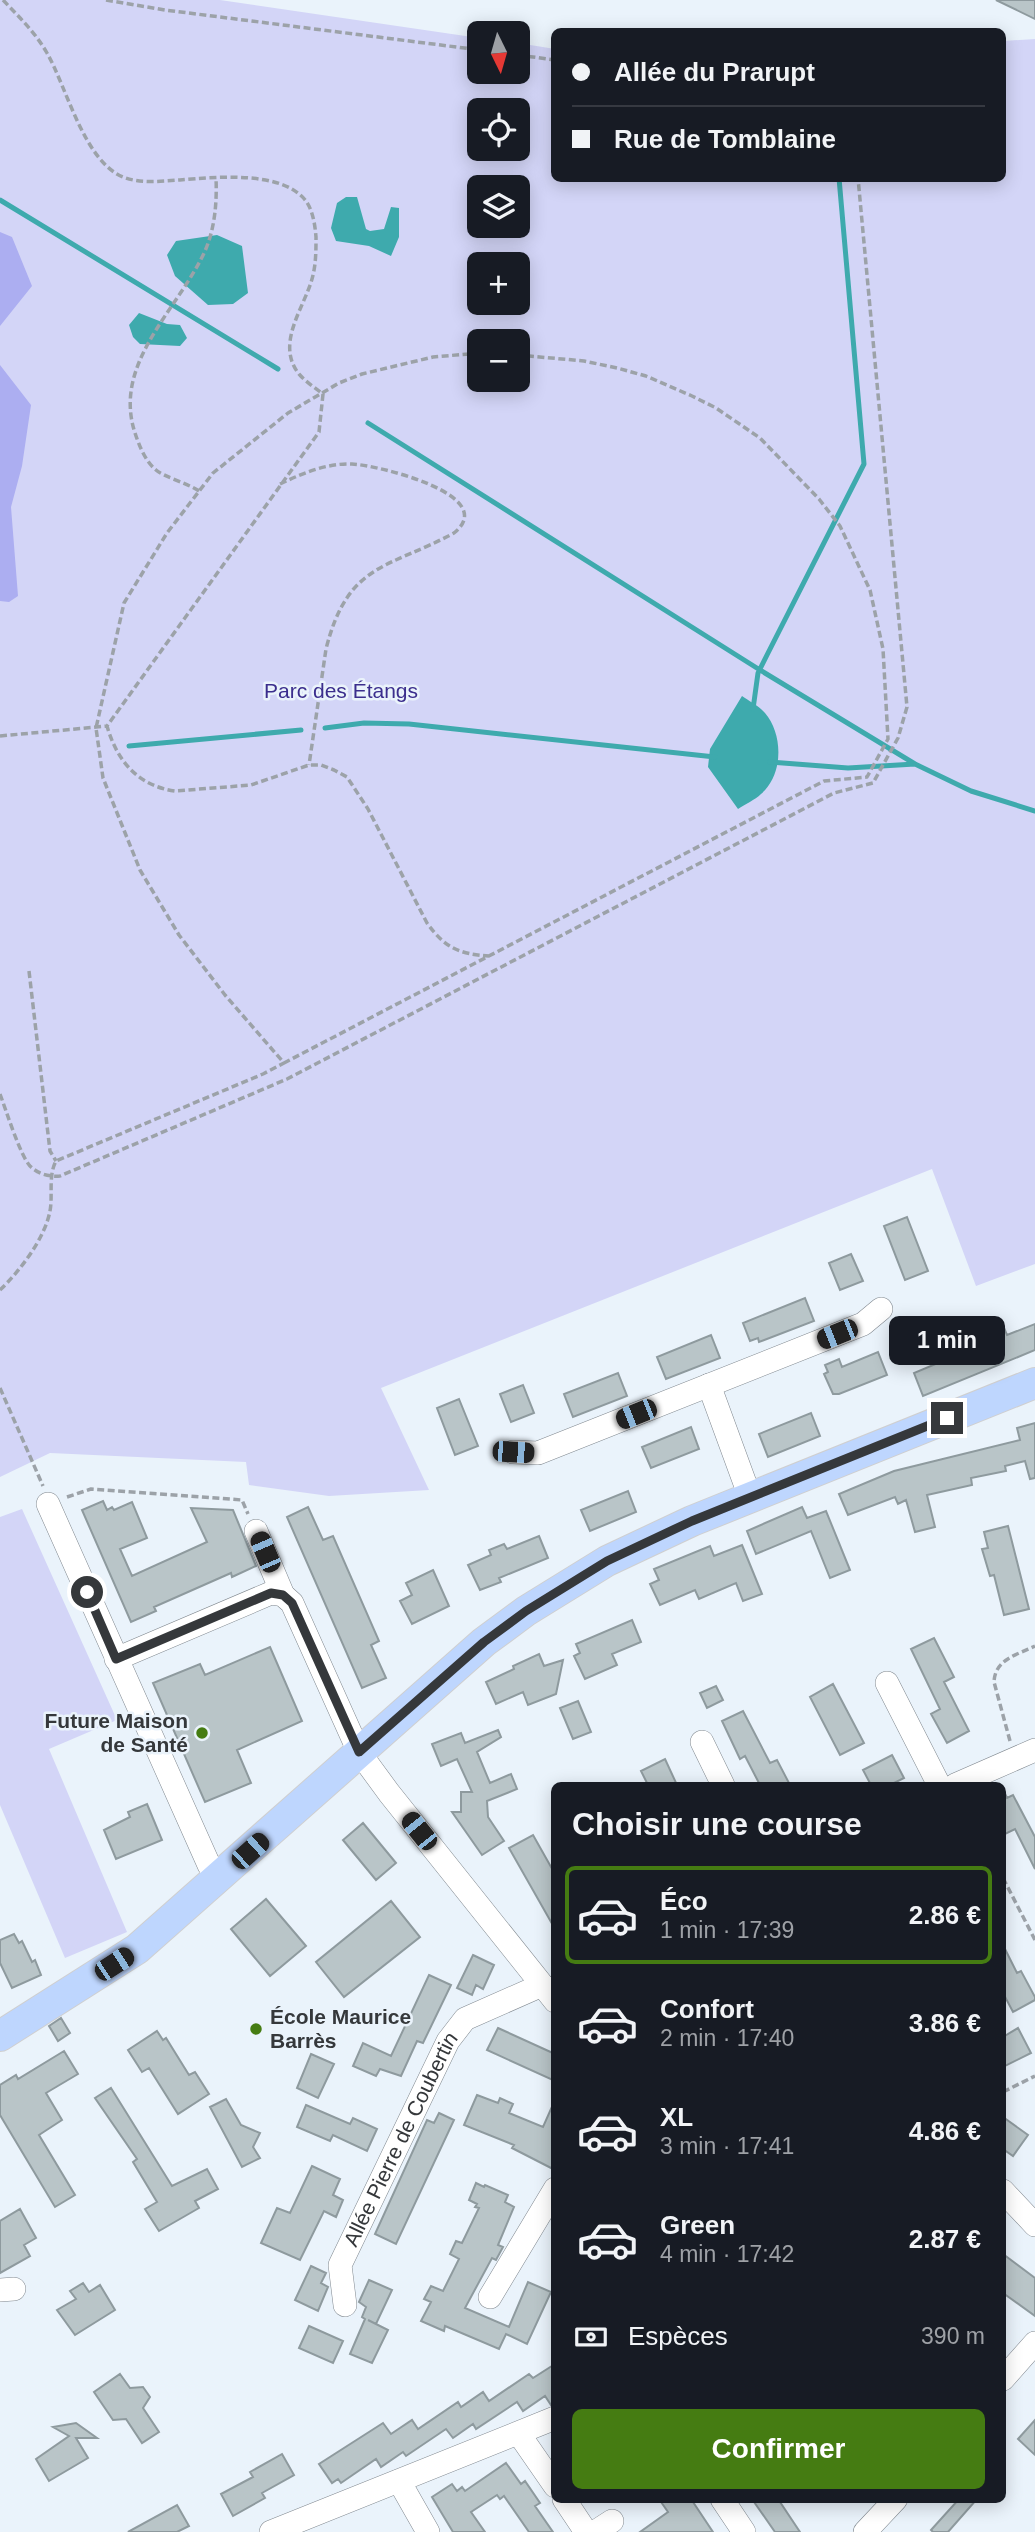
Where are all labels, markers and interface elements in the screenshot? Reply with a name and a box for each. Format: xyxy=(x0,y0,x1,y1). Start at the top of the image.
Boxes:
north arrow xyxy=(467,21,530,84)
map controls xyxy=(467,21,530,392)
text: Allée du Prarupt xyxy=(614,57,815,87)
button: locate xyxy=(467,98,530,161)
text: Rue de Tomblaine xyxy=(614,124,836,154)
button: layers xyxy=(467,175,530,238)
button: + xyxy=(467,252,530,315)
button: − xyxy=(467,329,530,392)
park label: Parc des Étangs xyxy=(264,679,418,702)
car xyxy=(814,1316,861,1352)
callout: 1 min xyxy=(889,1316,1005,1366)
text: 1 min xyxy=(917,1327,977,1353)
car xyxy=(613,1396,660,1432)
route end xyxy=(931,1402,963,1434)
car xyxy=(492,1440,535,1464)
car xyxy=(248,1529,283,1575)
route start xyxy=(71,1576,103,1608)
place label: Future Maison de Santé xyxy=(44,1709,188,1756)
marker: Future Maison de Santé xyxy=(194,1725,210,1741)
text: Choisir une course xyxy=(572,1806,862,1842)
car xyxy=(398,1808,441,1854)
car xyxy=(228,1829,273,1873)
icon: car xyxy=(576,1884,639,1947)
text: Éco xyxy=(660,1886,708,1916)
text: 2.86 € xyxy=(909,1900,981,1930)
text: 1 min · 17:39 xyxy=(660,1917,794,1943)
car xyxy=(91,1944,138,1984)
icon: car xyxy=(576,1992,639,2055)
text: Confort xyxy=(660,1994,754,2024)
place label: École Maurice Barrès xyxy=(270,2005,411,2052)
text: 3.86 € xyxy=(909,2008,981,2038)
marker: École Maurice Barrès xyxy=(248,2021,264,2037)
text: 2 min · 17:40 xyxy=(660,2025,794,2051)
street label: Allée Pierre de Coubertin xyxy=(339,2027,462,2250)
icon: car xyxy=(576,2100,639,2163)
text: XL xyxy=(660,2102,693,2132)
text: 4.86 € xyxy=(909,2116,981,2146)
text: 3 min · 17:41 xyxy=(660,2133,794,2159)
icon: car xyxy=(576,2208,639,2271)
text: Green xyxy=(660,2210,735,2240)
text: 2.87 € xyxy=(909,2224,981,2254)
text: 4 min · 17:42 xyxy=(660,2241,794,2267)
icon: cash xyxy=(572,2318,610,2356)
text: Espèces xyxy=(628,2321,728,2351)
text: 390 m xyxy=(921,2323,985,2349)
button: Confirmer xyxy=(572,2409,985,2489)

